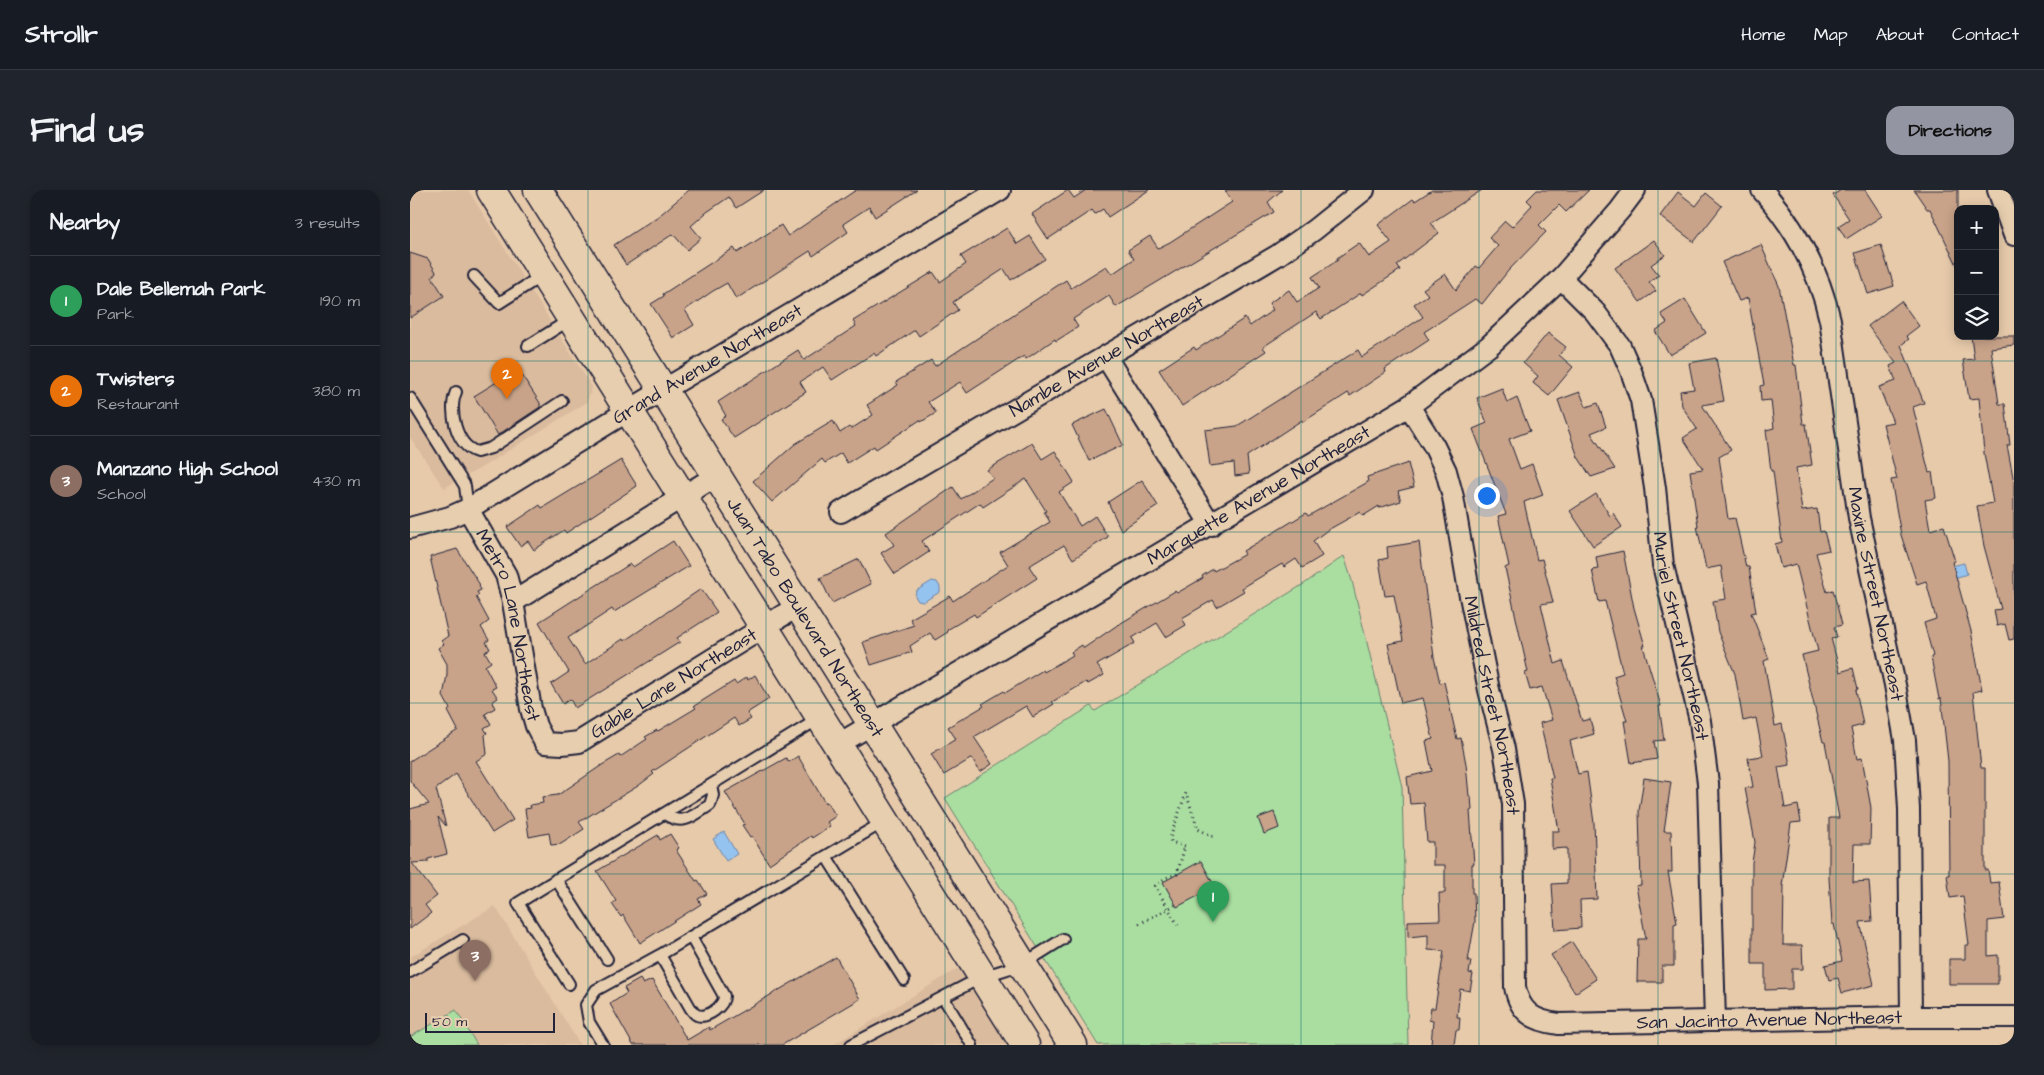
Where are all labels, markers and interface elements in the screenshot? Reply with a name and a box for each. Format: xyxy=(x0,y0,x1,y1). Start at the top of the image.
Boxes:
text: Strollr xyxy=(25,18,98,52)
text: Home xyxy=(1741,22,1786,47)
text: Map xyxy=(1814,22,1848,47)
text: About xyxy=(1876,22,1924,47)
text: Contact xyxy=(1952,22,2019,47)
text: Find us xyxy=(30,106,144,155)
button: Directions xyxy=(1886,106,2014,155)
map controls xyxy=(1954,205,1999,340)
button: + xyxy=(1954,205,1999,250)
text: Nearby xyxy=(50,208,120,237)
text: 3 results xyxy=(295,212,360,234)
button: − xyxy=(1954,250,1999,295)
text: Dale Bellemah Park xyxy=(97,276,265,303)
street label: Nambe Avenue Northeast xyxy=(1004,288,1209,424)
text: 1 xyxy=(65,290,67,312)
text: 190 m xyxy=(320,290,360,312)
button: layers xyxy=(1954,295,1999,340)
street label: Grand Avenue Northeast xyxy=(607,297,808,431)
text: Park xyxy=(97,303,134,325)
pin: 2 xyxy=(491,358,523,399)
text: Twisters xyxy=(97,366,175,393)
text: 2 xyxy=(61,380,71,402)
text: 380 m xyxy=(313,380,360,402)
text: Restaurant xyxy=(97,393,179,415)
street label: Marquette Avenue Northeast xyxy=(1142,418,1376,572)
text: Manzano High School xyxy=(97,456,278,483)
text: 3 xyxy=(62,470,70,492)
text: 430 m xyxy=(312,470,360,492)
text: School xyxy=(97,483,146,505)
your location xyxy=(1474,483,1500,509)
street label: Maxine Street Northeast xyxy=(1841,485,1911,703)
street label: Juan Tabo Boulevard Northeast xyxy=(720,492,891,743)
street label: Metro Lane Northeast xyxy=(469,524,548,725)
street label: Muriel Street Northeast xyxy=(1646,530,1716,742)
street label: Mildred Street Northeast xyxy=(1457,593,1527,815)
street label: Gable Lane Northeast xyxy=(585,621,763,745)
pin: 1 xyxy=(1197,881,1229,922)
pin: 3 xyxy=(459,940,491,981)
street label: San Jacinto Avenue Northeast xyxy=(1636,1004,1903,1036)
scale bar xyxy=(425,1010,555,1033)
text: 50 m xyxy=(432,1012,467,1032)

